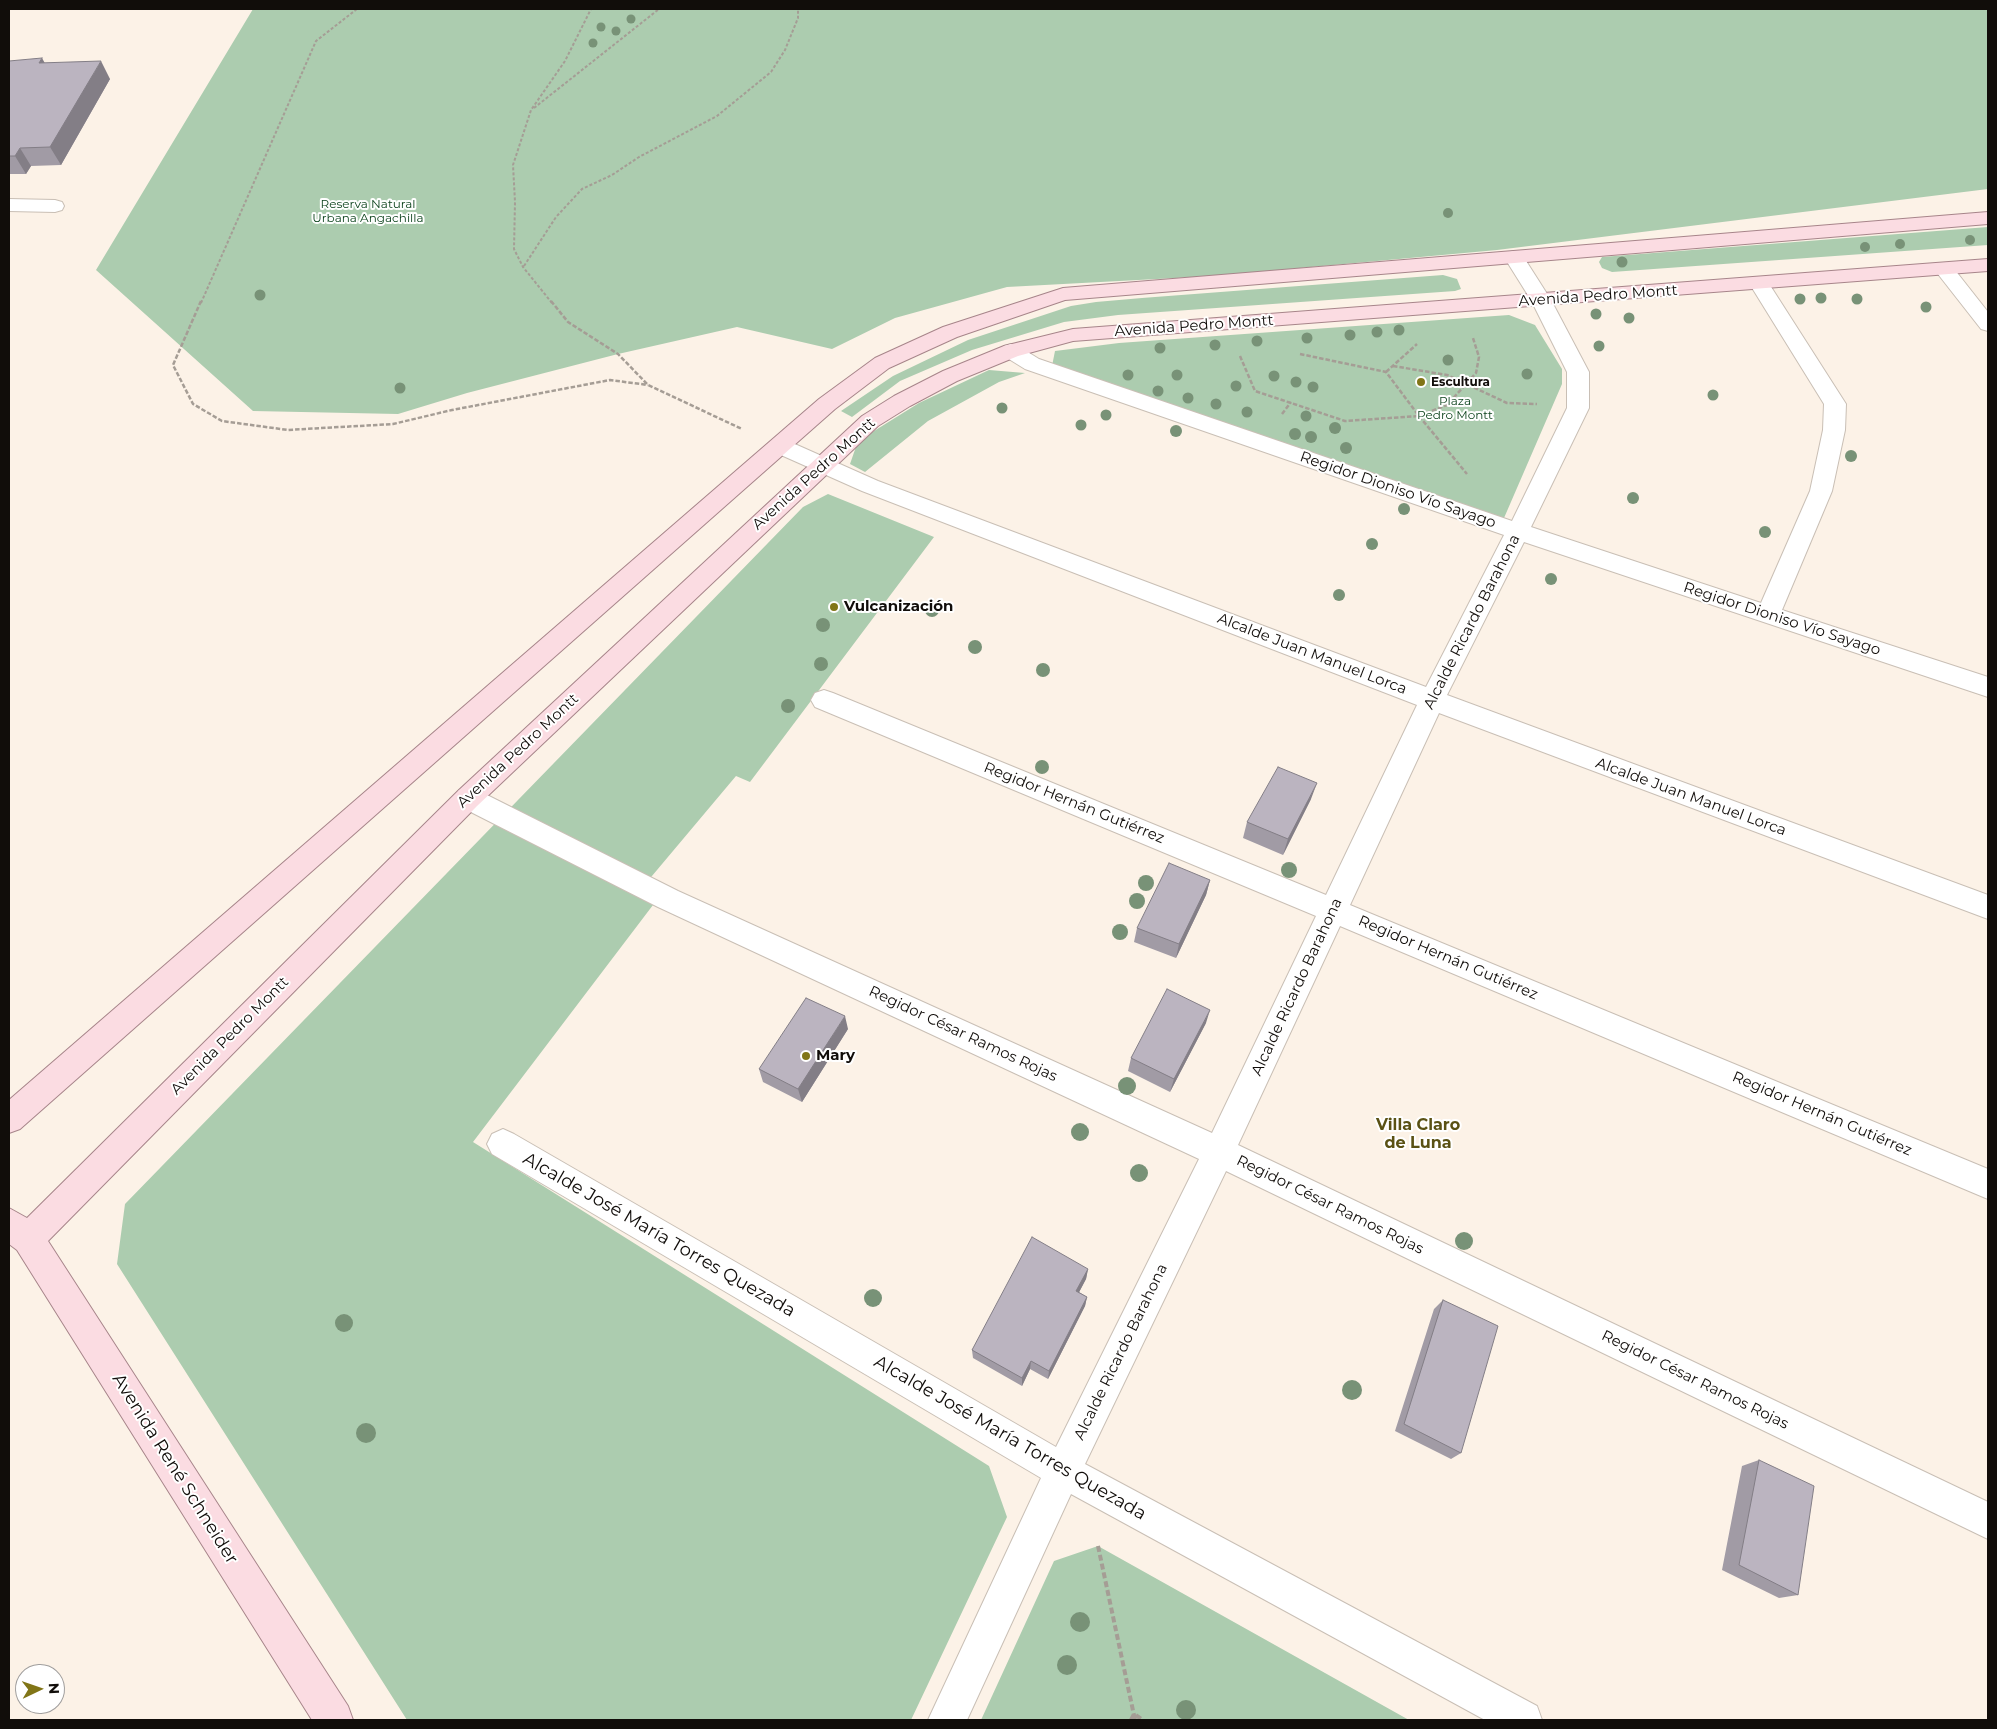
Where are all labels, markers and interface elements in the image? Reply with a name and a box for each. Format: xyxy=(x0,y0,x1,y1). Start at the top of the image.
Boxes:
park label: Reserva Natural Urbana Angachilla xyxy=(312,197,424,225)
street label: Avenida Pedro Montt xyxy=(1518,281,1678,311)
street label: Avenida Pedro Montt xyxy=(1114,311,1274,341)
place label: Escultura xyxy=(1431,375,1490,389)
marker: Escultura xyxy=(1415,376,1427,388)
park label: Plaza Pedro Montt xyxy=(1417,394,1493,422)
street label: Avenida Pedro Montt xyxy=(749,414,879,534)
street label: Regidor Dioniso Vío Sayago xyxy=(1298,448,1498,532)
street label: Alcalde Ricardo Barahona xyxy=(1420,532,1524,712)
street label: Regidor Dioniso Vío Sayago xyxy=(1681,579,1883,659)
place label: Vulcanización xyxy=(844,598,953,616)
marker: Vulcanización xyxy=(828,601,840,613)
street label: Alcalde Juan Manuel Lorca xyxy=(1215,609,1409,699)
street label: Avenida Pedro Montt xyxy=(454,690,582,812)
street label: Alcalde Juan Manuel Lorca xyxy=(1593,754,1789,840)
street label: Regidor Hernán Gutiérrez xyxy=(981,758,1167,848)
street label: Alcalde Ricardo Barahona xyxy=(1248,895,1346,1079)
street label: Regidor Hernán Gutiérrez xyxy=(1356,912,1540,1004)
street label: Avenida Pedro Montt xyxy=(167,973,293,1099)
street label: Regidor César Ramos Rojas xyxy=(866,982,1060,1086)
place label: Mary xyxy=(816,1047,855,1065)
marker: Mary xyxy=(800,1050,812,1062)
street label: Regidor Hernán Gutiérrez xyxy=(1730,1068,1914,1160)
district label: Villa Claro de Luna xyxy=(1376,1115,1460,1153)
street label: Alcalde José María Torres Quezada xyxy=(519,1148,799,1322)
street label: Regidor César Ramos Rojas xyxy=(1234,1152,1426,1258)
street label: Alcalde Ricardo Barahona xyxy=(1070,1261,1172,1443)
street label: Regidor César Ramos Rojas xyxy=(1599,1327,1791,1433)
street label: Alcalde José María Torres Quezada xyxy=(870,1351,1150,1525)
street label: Avenida René Schneider xyxy=(107,1370,243,1568)
north arrow xyxy=(15,1664,65,1714)
text: N xyxy=(45,1682,63,1694)

